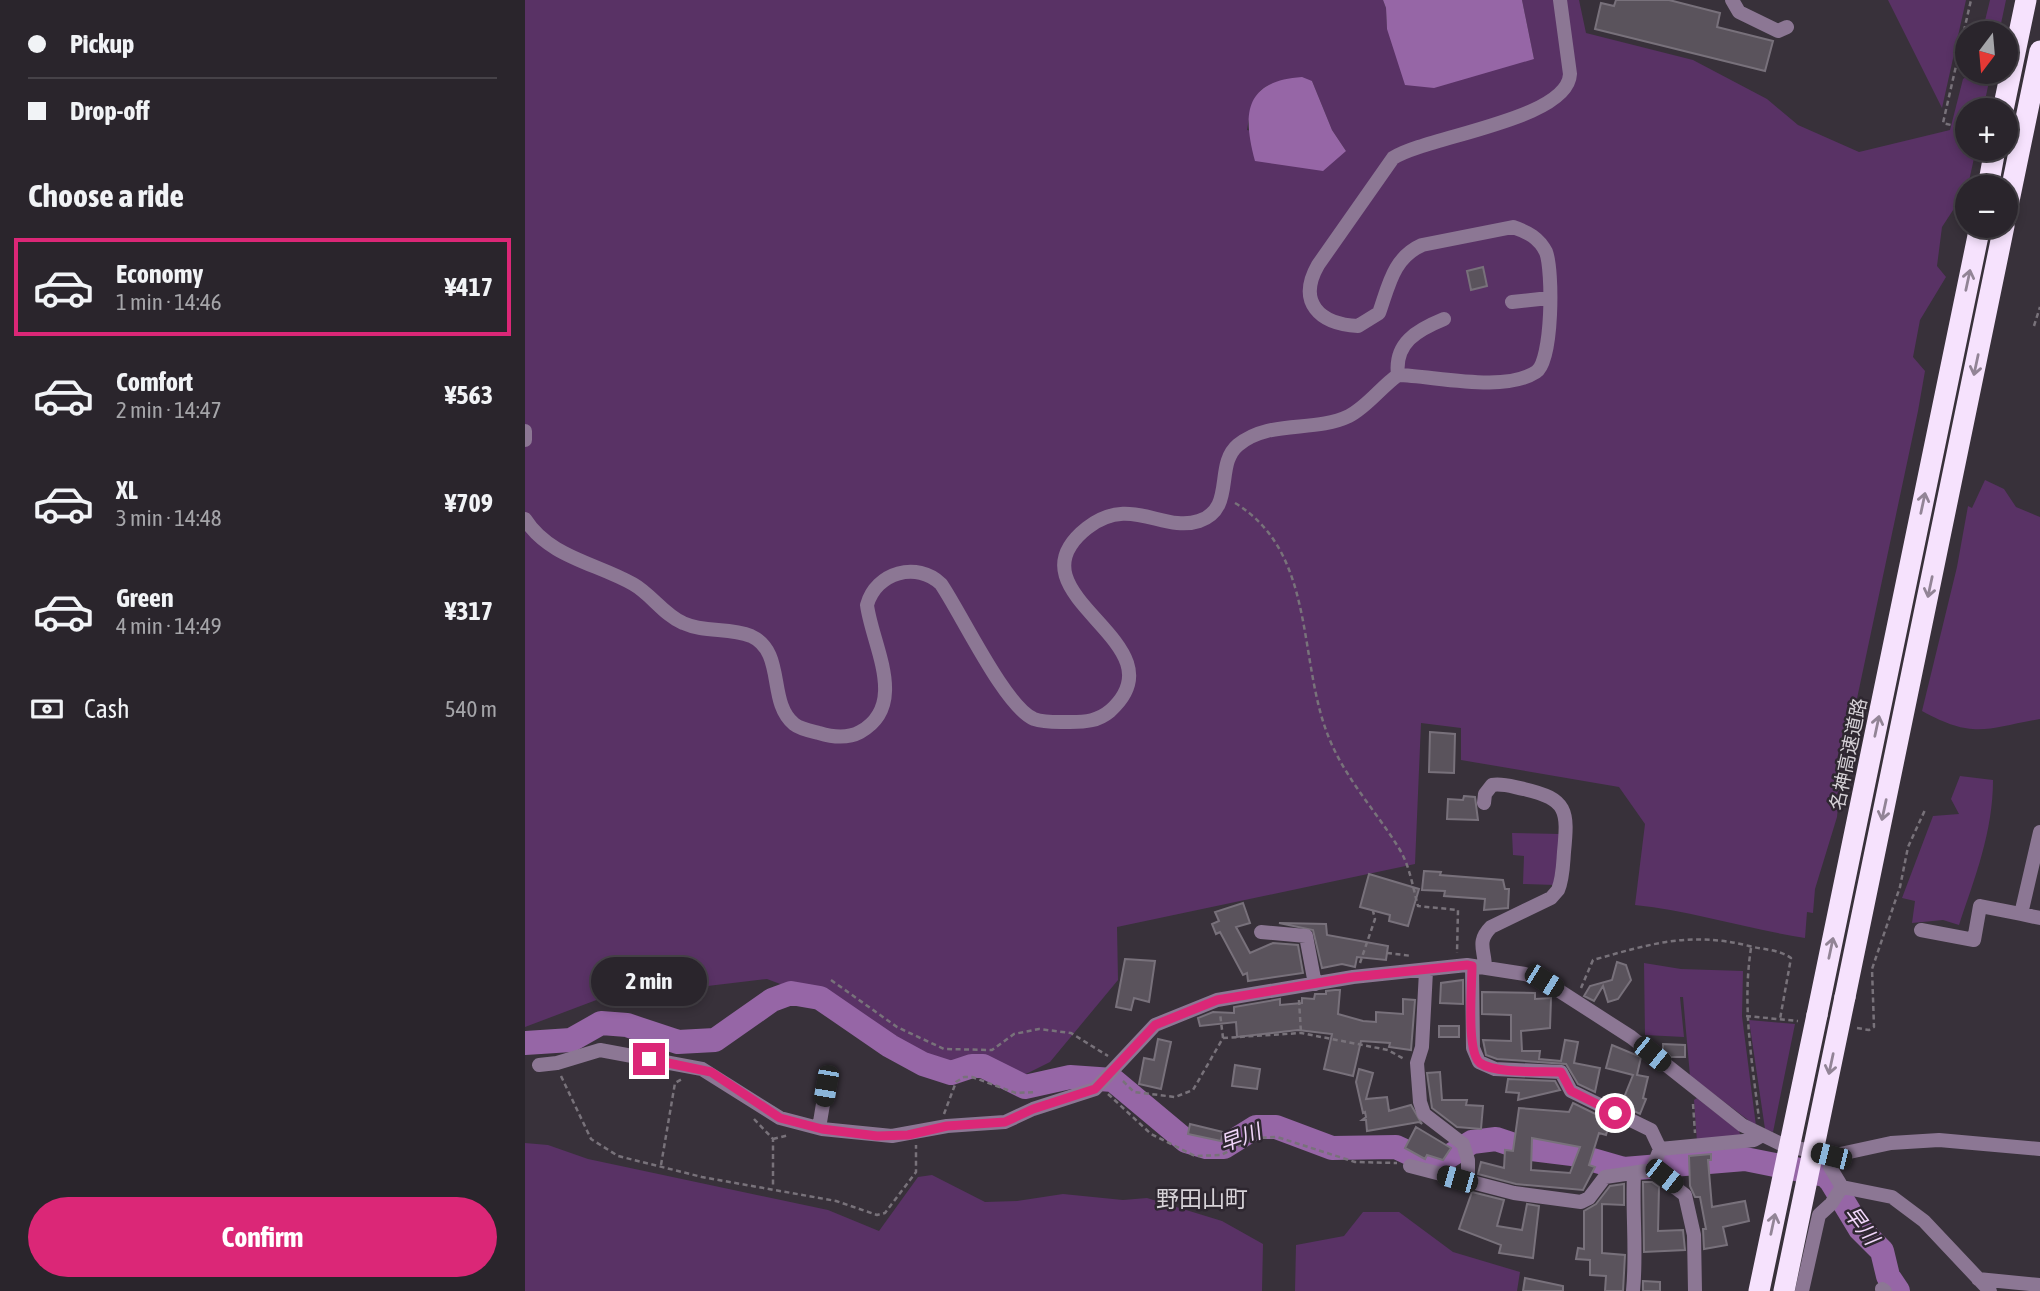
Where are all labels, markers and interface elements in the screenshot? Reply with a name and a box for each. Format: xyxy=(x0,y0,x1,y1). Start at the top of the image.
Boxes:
north arrow xyxy=(1955,21,2018,84)
map controls xyxy=(1955,21,2018,238)
text: Pickup xyxy=(70,29,134,59)
text: Drop-off xyxy=(70,96,150,126)
button: + xyxy=(1955,98,2018,161)
button: − xyxy=(1955,175,2018,238)
text: Choose a ride xyxy=(28,177,184,214)
icon: car xyxy=(32,256,95,319)
text: Economy xyxy=(116,259,203,289)
one-way arrow xyxy=(1962,269,1976,292)
text: ¥417 xyxy=(445,272,493,302)
text: 1 min · 14:46 xyxy=(116,289,222,315)
one-way arrow xyxy=(1969,353,1982,376)
icon: car xyxy=(32,364,95,427)
text: Comfort xyxy=(116,367,193,397)
text: ¥563 xyxy=(445,380,493,410)
text: 2 min · 14:47 xyxy=(116,397,222,423)
icon: car xyxy=(32,472,95,535)
text: XL xyxy=(116,475,138,505)
text: ¥709 xyxy=(445,488,493,518)
one-way arrow xyxy=(1916,492,1930,515)
text: 3 min · 14:48 xyxy=(116,505,222,531)
one-way arrow xyxy=(1923,576,1936,598)
icon: car xyxy=(32,580,95,643)
text: Green xyxy=(116,583,174,613)
text: ¥317 xyxy=(445,596,493,626)
text: 4 min · 14:49 xyxy=(116,613,222,639)
icon: cash xyxy=(28,690,66,728)
text: Cash xyxy=(84,694,130,724)
text: 540 m xyxy=(445,696,497,722)
street label: 名神高速道路 xyxy=(1825,696,1871,812)
one-way arrow xyxy=(1870,715,1884,738)
one-way arrow xyxy=(1877,798,1891,821)
one-way arrow xyxy=(1824,937,1838,960)
callout: 2 min xyxy=(591,958,707,1006)
car xyxy=(1521,961,1568,1001)
text: 2 min xyxy=(626,968,672,994)
car xyxy=(1630,1033,1675,1075)
route end xyxy=(633,1043,665,1075)
one-way arrow xyxy=(1824,1052,1838,1075)
car xyxy=(813,1063,840,1109)
route start xyxy=(1599,1097,1631,1129)
water label: 早川 xyxy=(1216,1118,1266,1155)
car xyxy=(1809,1141,1854,1171)
car xyxy=(1641,1155,1688,1197)
car xyxy=(1434,1163,1481,1195)
district label: 野田山町 xyxy=(1156,1186,1248,1212)
button: Confirm xyxy=(28,1197,497,1277)
water label: 早川 xyxy=(1840,1201,1885,1251)
one-way arrow xyxy=(1766,1213,1780,1236)

